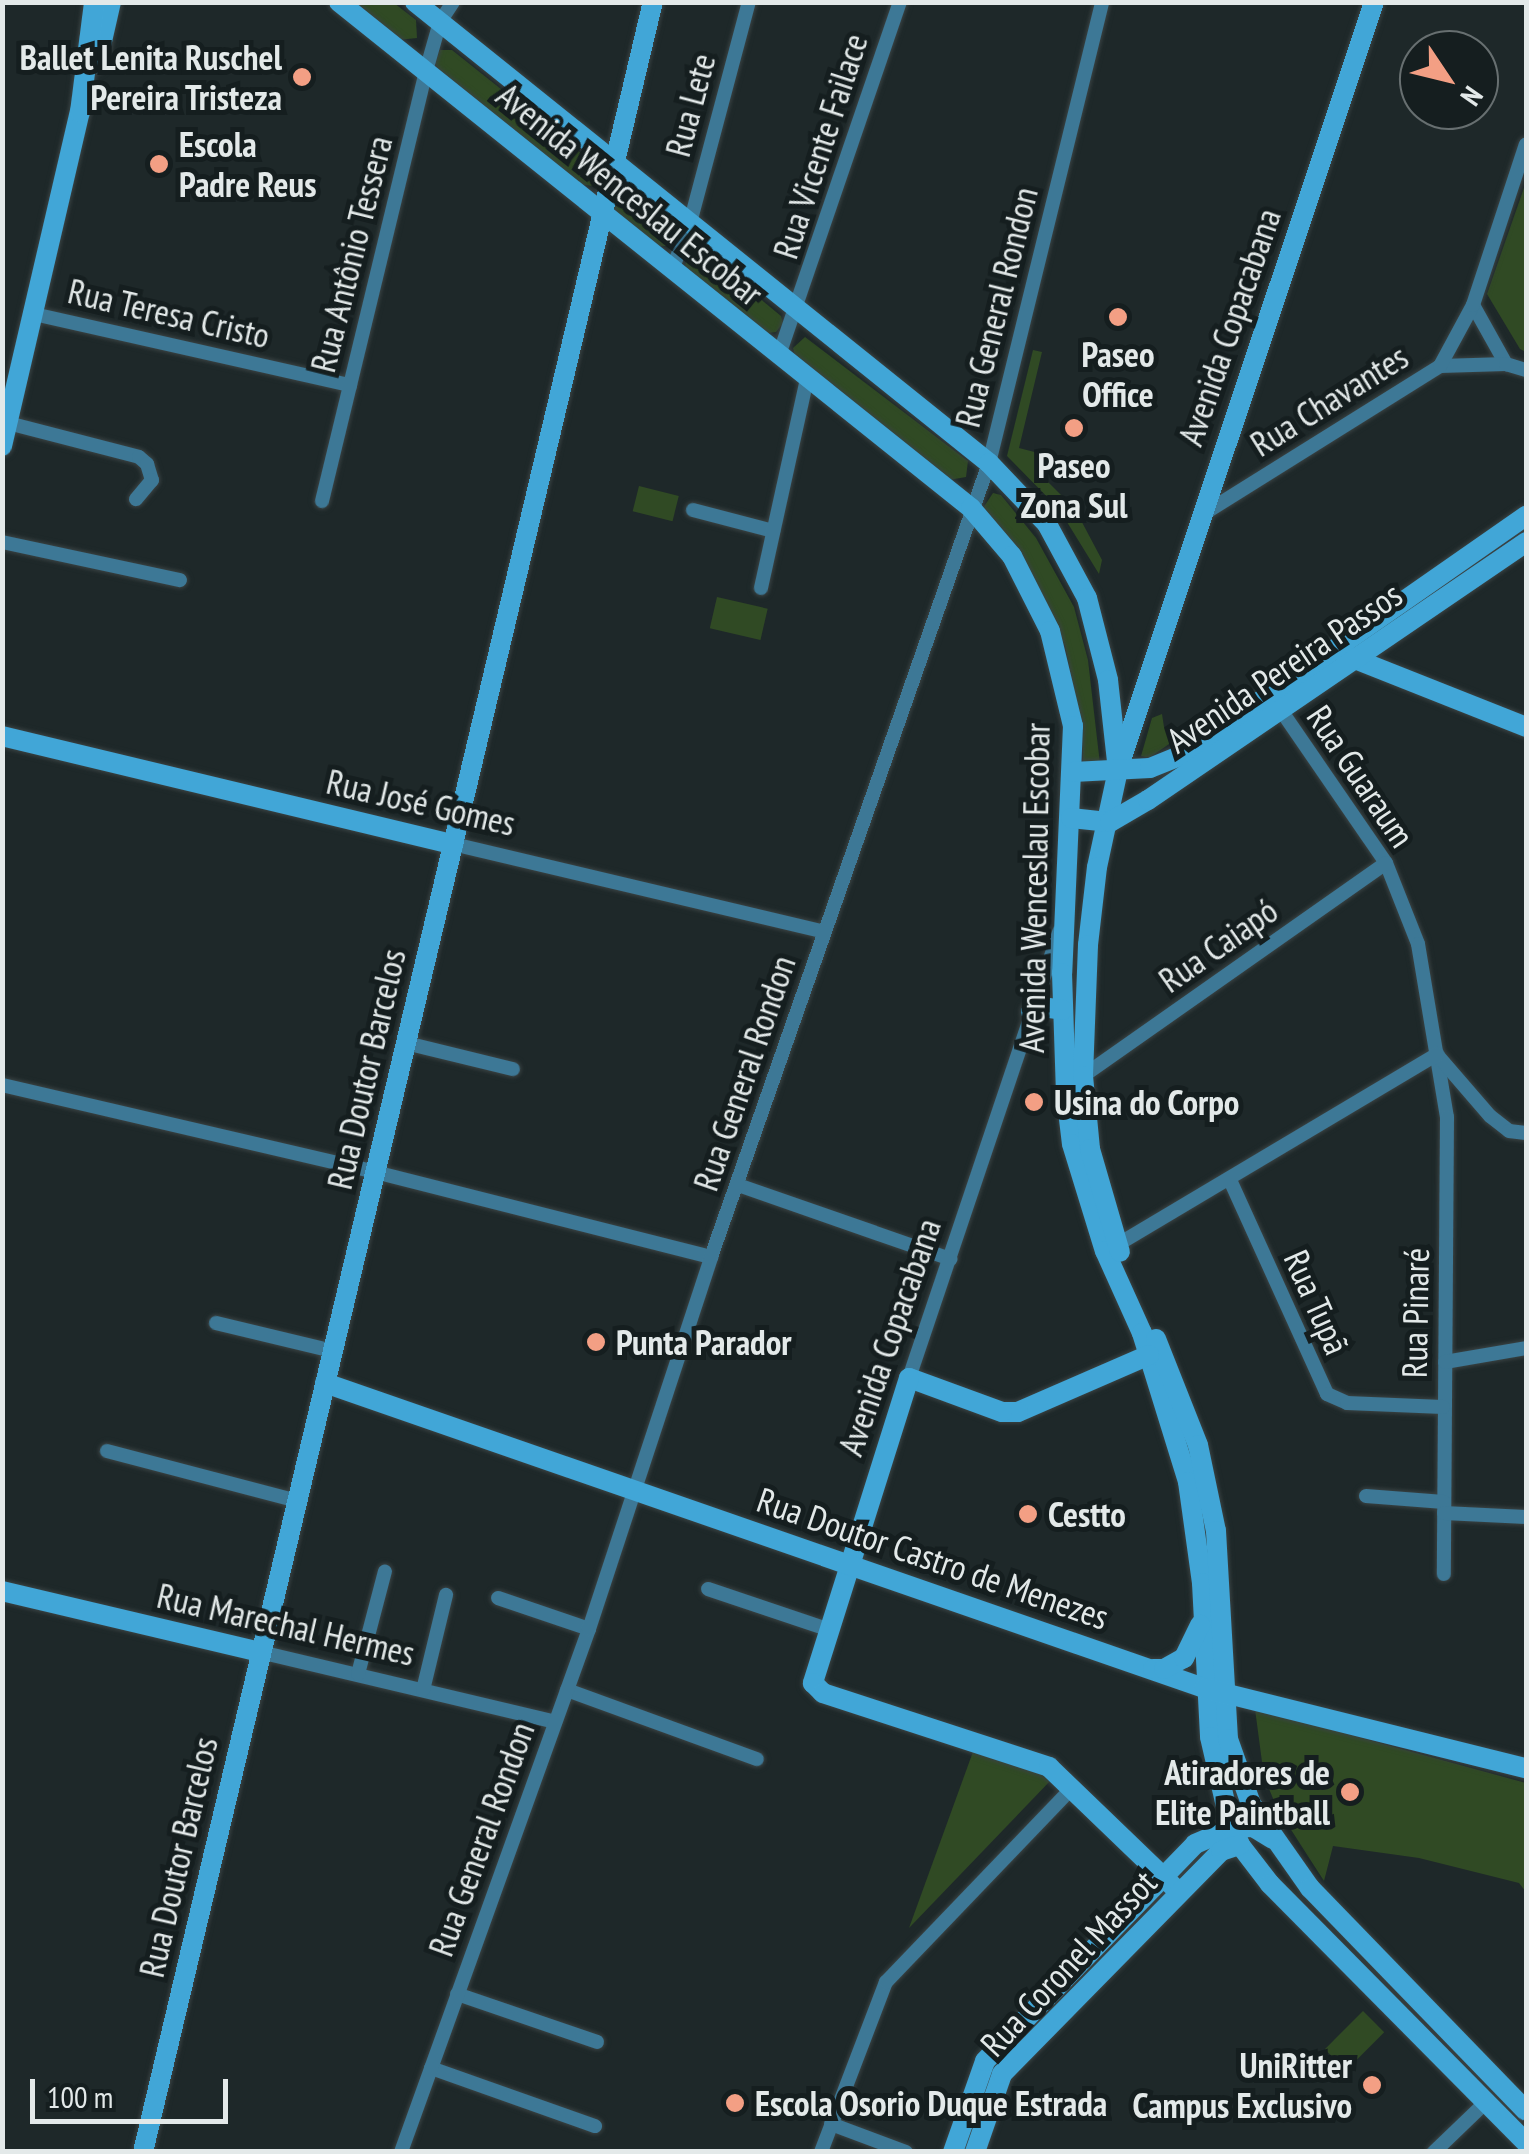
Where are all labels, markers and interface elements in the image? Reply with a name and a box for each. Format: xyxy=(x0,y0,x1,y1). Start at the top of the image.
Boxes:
street label: Rua Vicente Failace xyxy=(764,28,876,264)
north arrow xyxy=(1399,30,1499,130)
place label: Ballet Lenita Ruschel Pereira Tristeza xyxy=(20,36,282,118)
street label: Rua Lete xyxy=(656,49,724,161)
marker: Ballet Lenita Ruschel Pereira Tristeza xyxy=(291,66,313,88)
street label: Avenida Wenceslau Escobar xyxy=(488,74,772,314)
text: N xyxy=(1453,80,1492,113)
place label: Escola Padre Reus xyxy=(179,123,316,205)
street label: Rua Antônio Tessera xyxy=(301,131,401,377)
marker: Escola Padre Reus xyxy=(148,153,170,175)
street label: Rua General Rondon xyxy=(946,183,1046,431)
street label: Avenida Copacabana xyxy=(1169,203,1289,451)
street label: Rua Teresa Cristo xyxy=(64,269,274,357)
marker: Paseo Office xyxy=(1107,306,1129,328)
place label: Paseo Office xyxy=(1081,333,1155,415)
street label: Rua Chavantes xyxy=(1243,335,1415,465)
marker: Paseo Zona Sul xyxy=(1063,417,1085,439)
place label: Paseo Zona Sul xyxy=(1020,444,1128,526)
street label: Avenida Pereira Passos xyxy=(1159,573,1409,761)
street label: Rua Guaraum xyxy=(1298,697,1424,855)
street label: Avenida Wenceslau Escobar xyxy=(1010,722,1058,1054)
street label: Rua José Gomes xyxy=(323,760,519,844)
street label: Rua Caiapó xyxy=(1151,889,1285,1001)
street label: Rua Doutor Barcelos xyxy=(318,945,414,1193)
street label: Rua General Rondon xyxy=(684,950,804,1196)
place label: Usina do Corpo xyxy=(1054,1081,1240,1123)
marker: Usina do Corpo xyxy=(1023,1091,1045,1113)
street label: Avenida Copacabana xyxy=(829,1213,949,1461)
street label: Rua Tupã xyxy=(1275,1243,1359,1361)
street label: Rua Pinaré xyxy=(1393,1248,1437,1378)
place label: Punta Parador xyxy=(616,1321,791,1363)
marker: Punta Parador xyxy=(585,1331,607,1353)
street label: Rua Doutor Castro de Menezes xyxy=(752,1478,1114,1638)
place label: Cestto xyxy=(1048,1493,1126,1535)
marker: Cestto xyxy=(1017,1503,1039,1525)
street label: Rua Marechal Hermes xyxy=(153,1574,419,1674)
street label: Rua General Rondon xyxy=(419,1716,543,1962)
street label: Rua Doutor Barcelos xyxy=(130,1733,226,1981)
place label: Atiradores de Elite Paintball xyxy=(1155,1751,1330,1833)
marker: Atiradores de Elite Paintball xyxy=(1339,1781,1361,1803)
street label: Rua Coronel Massot xyxy=(971,1862,1165,2064)
place label: UniRitter Campus Exclusivo xyxy=(1132,2044,1352,2126)
scale bar xyxy=(35,2059,232,2121)
marker: UniRitter Campus Exclusivo xyxy=(1361,2074,1383,2096)
text: 100 m xyxy=(47,2077,113,2116)
place label: Escola Osorio Duque Estrada xyxy=(755,2082,1108,2124)
marker: Escola Osorio Duque Estrada xyxy=(724,2092,746,2114)

